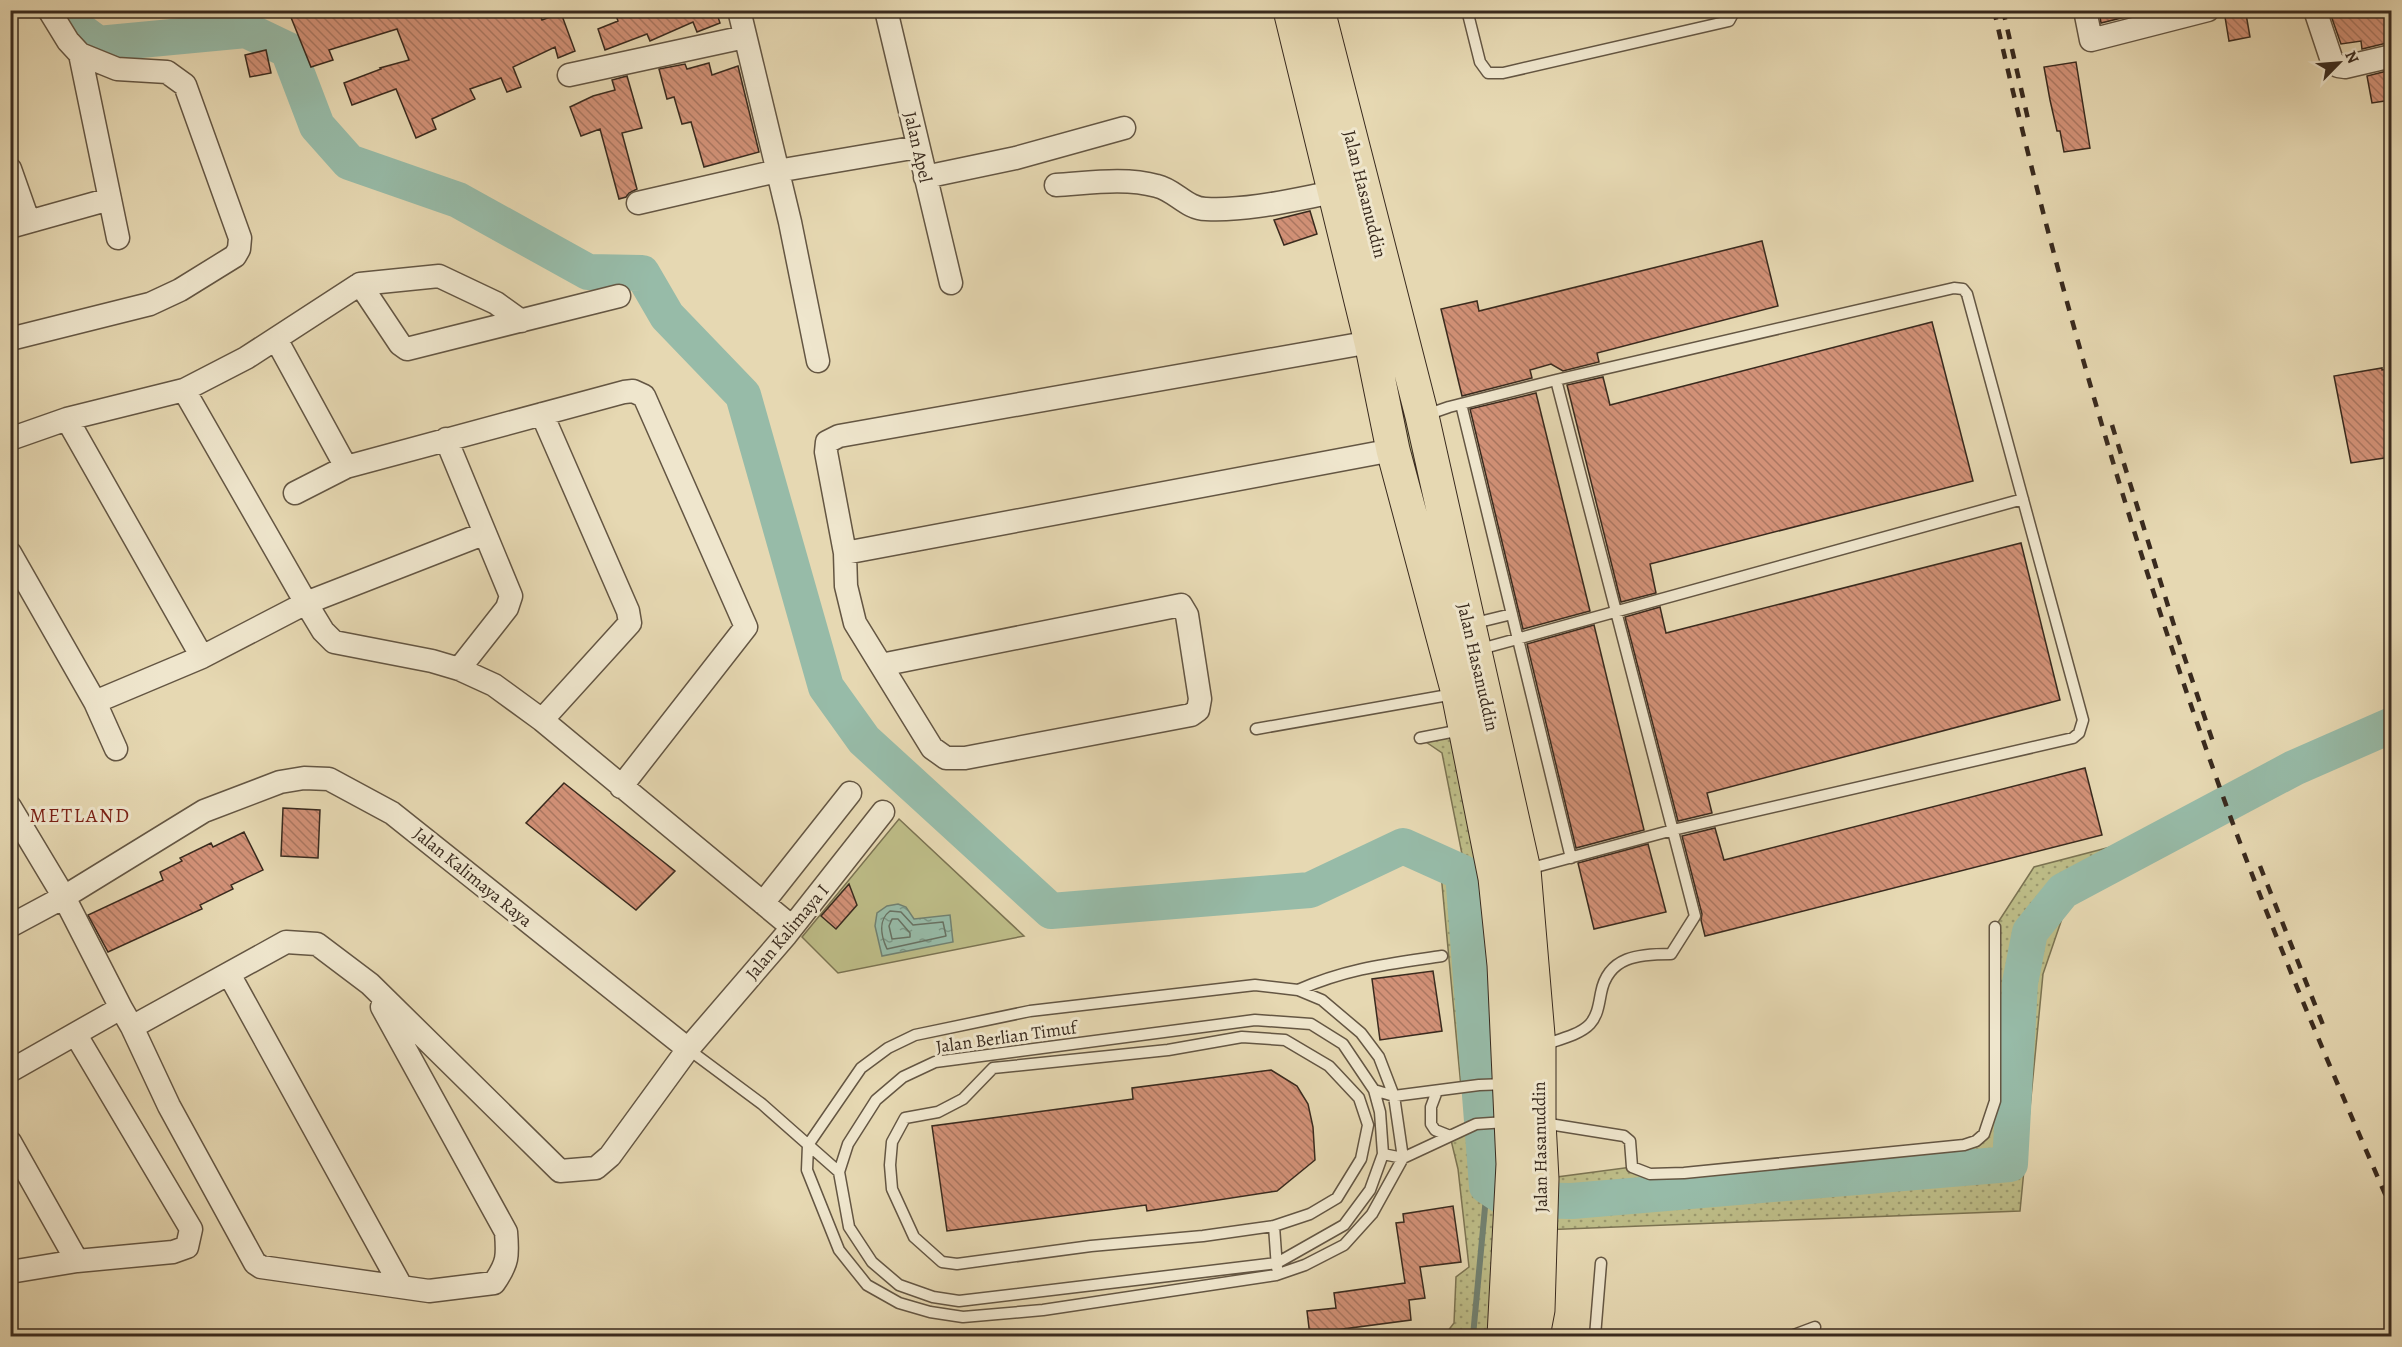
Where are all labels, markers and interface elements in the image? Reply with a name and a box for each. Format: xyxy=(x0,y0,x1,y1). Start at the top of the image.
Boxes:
north arrow xyxy=(2309,33,2369,93)
text: N xyxy=(2339,47,2364,67)
street label: Jalan Apel xyxy=(898,109,938,185)
street label: Jalan Hasanuddin xyxy=(1338,128,1393,261)
street label: Jalan Hasanuddin xyxy=(1452,600,1504,734)
district label: METLAND xyxy=(30,802,130,829)
street label: Jalan Kalimaya Raya xyxy=(409,822,538,933)
street label: Jalan Kalimaya I xyxy=(740,879,834,985)
street label: Jalan Berlian Timuf xyxy=(934,1015,1081,1059)
street label: Jalan Hasanuddin xyxy=(1527,1081,1553,1213)

